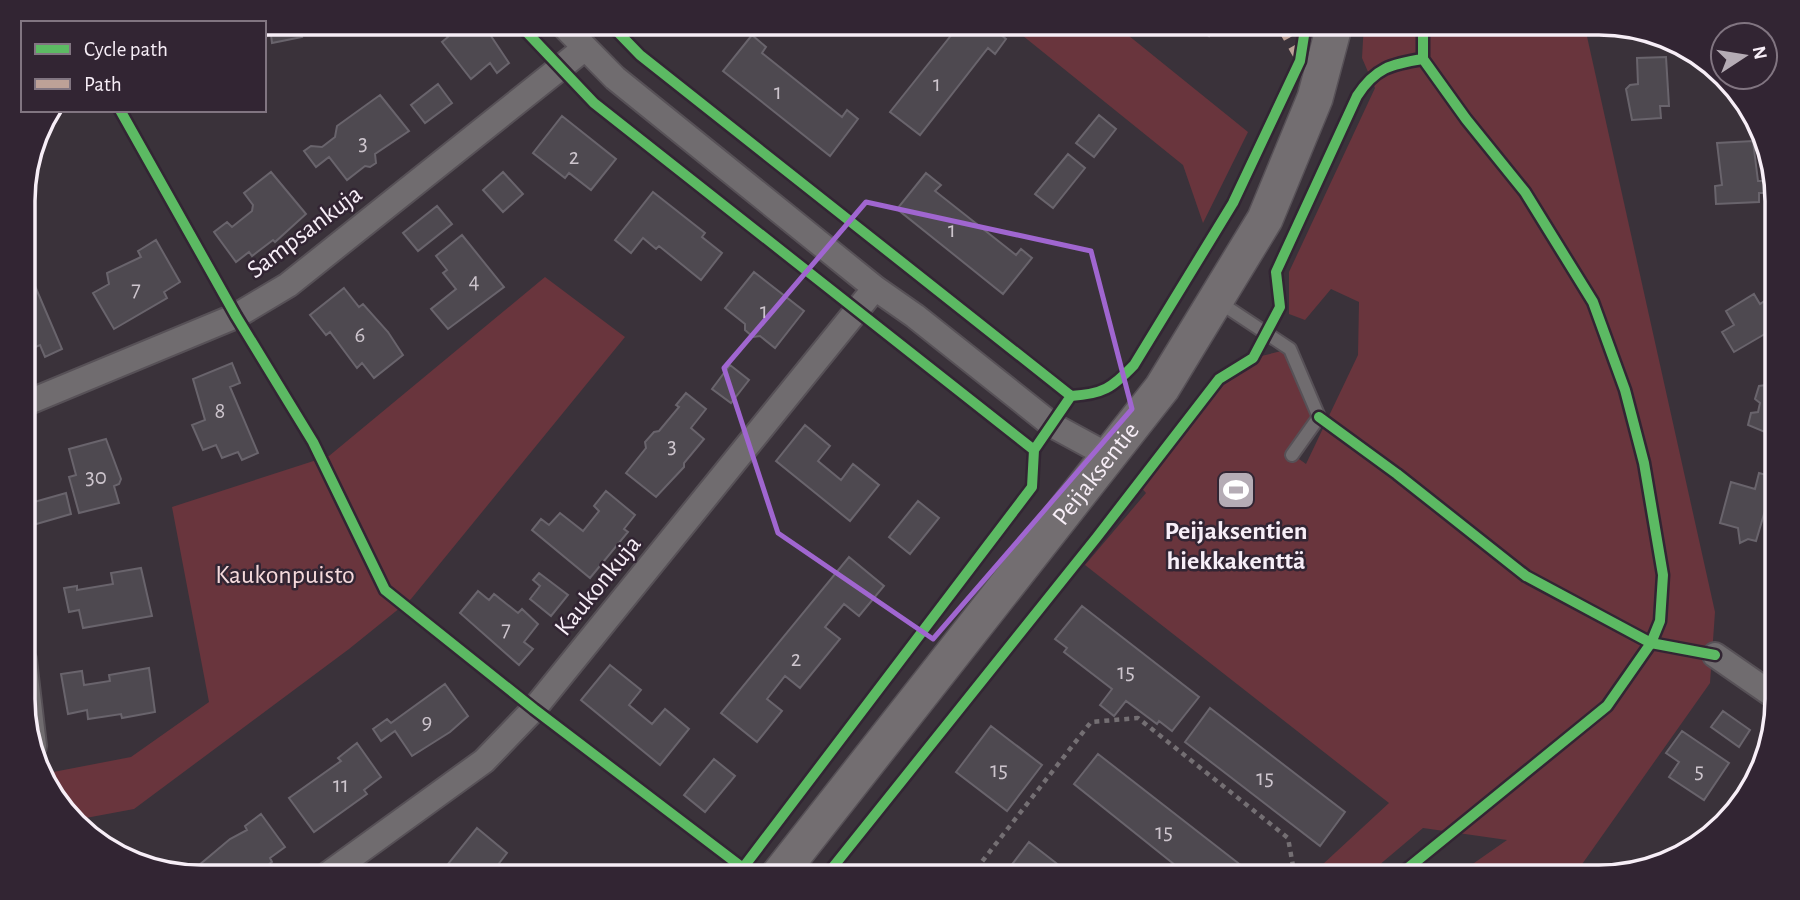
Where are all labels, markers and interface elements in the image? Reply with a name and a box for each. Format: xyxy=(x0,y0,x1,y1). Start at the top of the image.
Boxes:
legend xyxy=(21,21,266,112)
north arrow xyxy=(1709,21,1779,91)
text: Cycle path xyxy=(84,39,168,60)
text: N xyxy=(1748,44,1770,61)
house number: 1 xyxy=(933,73,941,96)
text: Path xyxy=(84,74,122,95)
house number: 1 xyxy=(774,81,782,104)
house number: 3 xyxy=(358,132,368,155)
house number: 2 xyxy=(569,146,579,169)
street label: Sampsankuja xyxy=(242,180,367,283)
house number: 1 xyxy=(948,219,956,242)
house number: 4 xyxy=(468,270,480,293)
house number: 7 xyxy=(131,278,141,301)
house number: 1 xyxy=(760,300,768,323)
house number: 6 xyxy=(355,324,365,347)
house number: 8 xyxy=(215,400,225,423)
street label: Peijaksentie xyxy=(1047,417,1144,530)
house number: 3 xyxy=(667,435,677,458)
house number: 30 xyxy=(85,466,107,489)
sports icon: Peijaksentien hiekkakenttä xyxy=(1215,469,1257,511)
place label: Peijaksentien hiekkakenttä xyxy=(1164,518,1308,574)
street label: Kaukonkuja xyxy=(550,531,646,641)
park label: Kaukonpuisto xyxy=(215,562,355,588)
house number: 7 xyxy=(501,618,511,641)
house number: 2 xyxy=(791,648,801,671)
house number: 15 xyxy=(1117,661,1135,684)
house number: 9 xyxy=(422,711,432,734)
house number: 15 xyxy=(990,759,1008,782)
house number: 5 xyxy=(1694,760,1704,783)
house number: 15 xyxy=(1256,767,1274,790)
house number: 11 xyxy=(333,774,349,797)
house number: 15 xyxy=(1155,821,1173,844)

